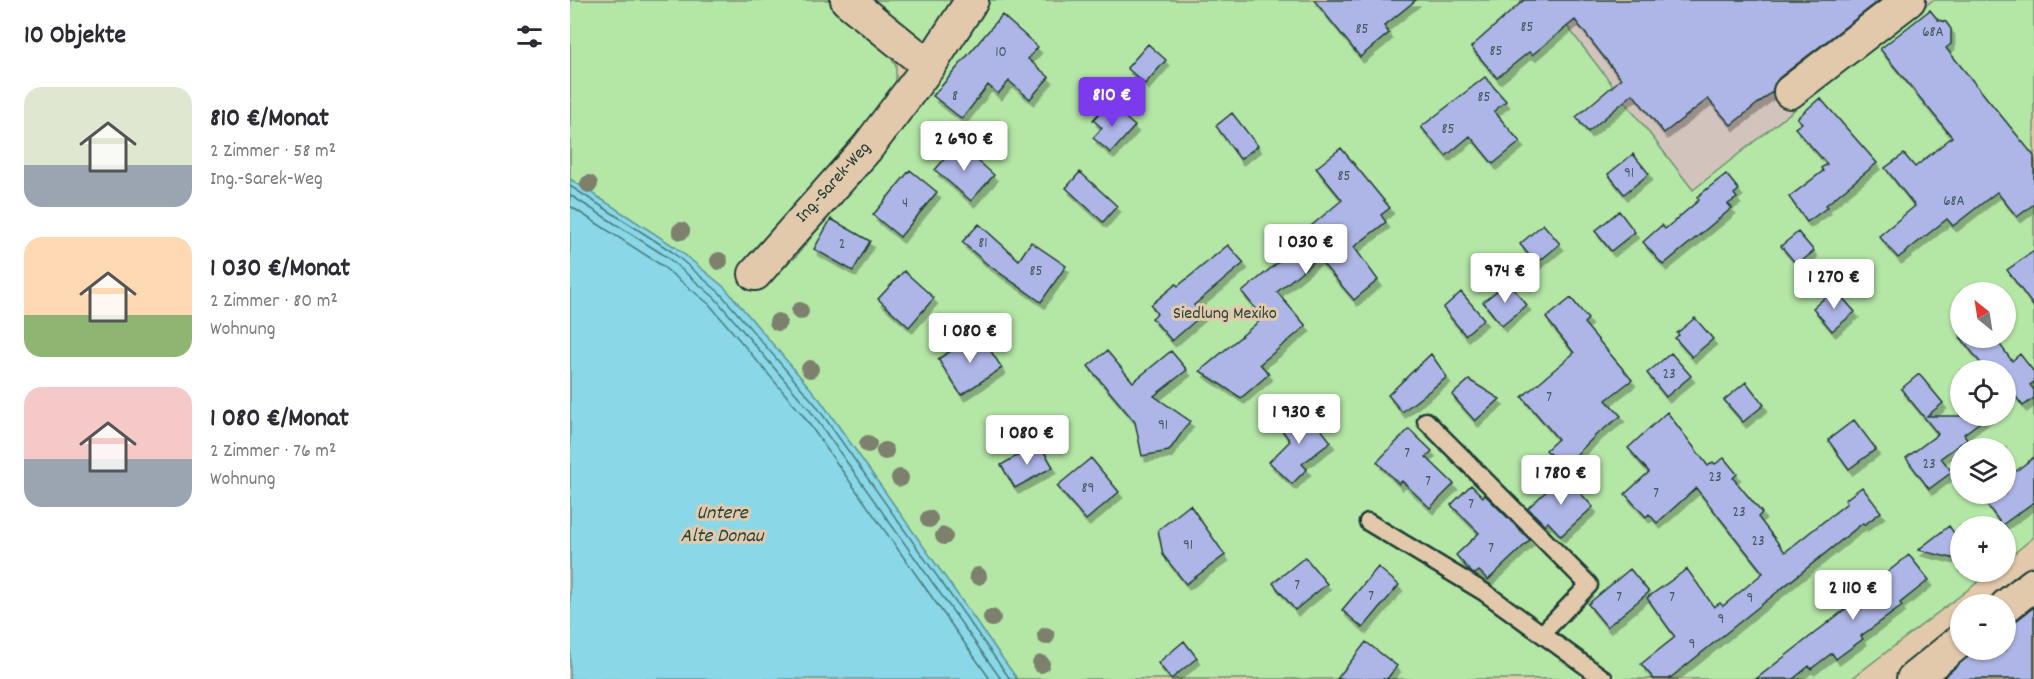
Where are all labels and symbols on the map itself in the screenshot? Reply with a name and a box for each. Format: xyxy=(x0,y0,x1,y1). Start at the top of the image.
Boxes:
house number: 85 xyxy=(1521,17,1534,39)
house number: 85 xyxy=(1356,19,1369,41)
house number: 68A xyxy=(1922,22,1944,44)
house number: 85 xyxy=(1490,41,1503,63)
house number: 10 xyxy=(995,42,1007,64)
pin: 810 € xyxy=(1070,77,1154,128)
house number: 8 xyxy=(952,86,958,108)
house number: 85 xyxy=(1478,87,1491,109)
house number: 85 xyxy=(1442,119,1455,141)
pin: 2 690 € xyxy=(909,121,1019,172)
street label: Ing.-Sarek-Weg xyxy=(791,137,877,229)
house number: 91 xyxy=(1624,163,1634,185)
house number: 85 xyxy=(1338,166,1351,188)
house number: 68A xyxy=(1943,191,1965,213)
house number: 4 xyxy=(902,193,908,215)
pin: 1 030 € xyxy=(1251,224,1361,275)
house number: 81 xyxy=(978,233,988,255)
house number: 2 xyxy=(839,234,845,256)
pin: 974 € xyxy=(1463,253,1547,304)
pin: 1 270 € xyxy=(1779,259,1889,310)
house number: 85 xyxy=(1030,261,1043,283)
north arrow xyxy=(1950,282,2016,348)
park label: Siedlung Mexiko xyxy=(1173,302,1277,327)
pin: 1 080 € xyxy=(915,313,1025,364)
house number: 23 xyxy=(1662,364,1676,386)
house number: 7 xyxy=(1546,387,1552,409)
pin: 1 930 € xyxy=(1244,394,1354,445)
pin: 1 080 € xyxy=(972,415,1082,466)
house number: 91 xyxy=(1158,415,1168,437)
house number: 7 xyxy=(1404,443,1410,465)
house number: 23 xyxy=(1922,454,1936,476)
pin: 1 780 € xyxy=(1506,455,1616,506)
house number: 23 xyxy=(1708,467,1722,489)
house number: 7 xyxy=(1425,471,1431,493)
house number: 89 xyxy=(1082,478,1094,500)
house number: 7 xyxy=(1653,483,1659,505)
house number: 7 xyxy=(1468,494,1474,516)
water label: Untere Alte Donau xyxy=(681,500,765,551)
house number: 23 xyxy=(1732,502,1746,524)
house number: 23 xyxy=(1751,531,1765,553)
house number: 91 xyxy=(1183,535,1193,557)
house number: 7 xyxy=(1488,538,1494,560)
pin: 2 110 € xyxy=(1798,570,1908,621)
house number: 7 xyxy=(1294,575,1300,597)
house number: 7 xyxy=(1368,586,1374,608)
house number: 7 xyxy=(1616,587,1622,609)
house number: 7 xyxy=(1669,587,1675,609)
house number: 9 xyxy=(1747,588,1753,610)
house number: 9 xyxy=(1718,609,1724,631)
house number: 9 xyxy=(1689,634,1695,656)

